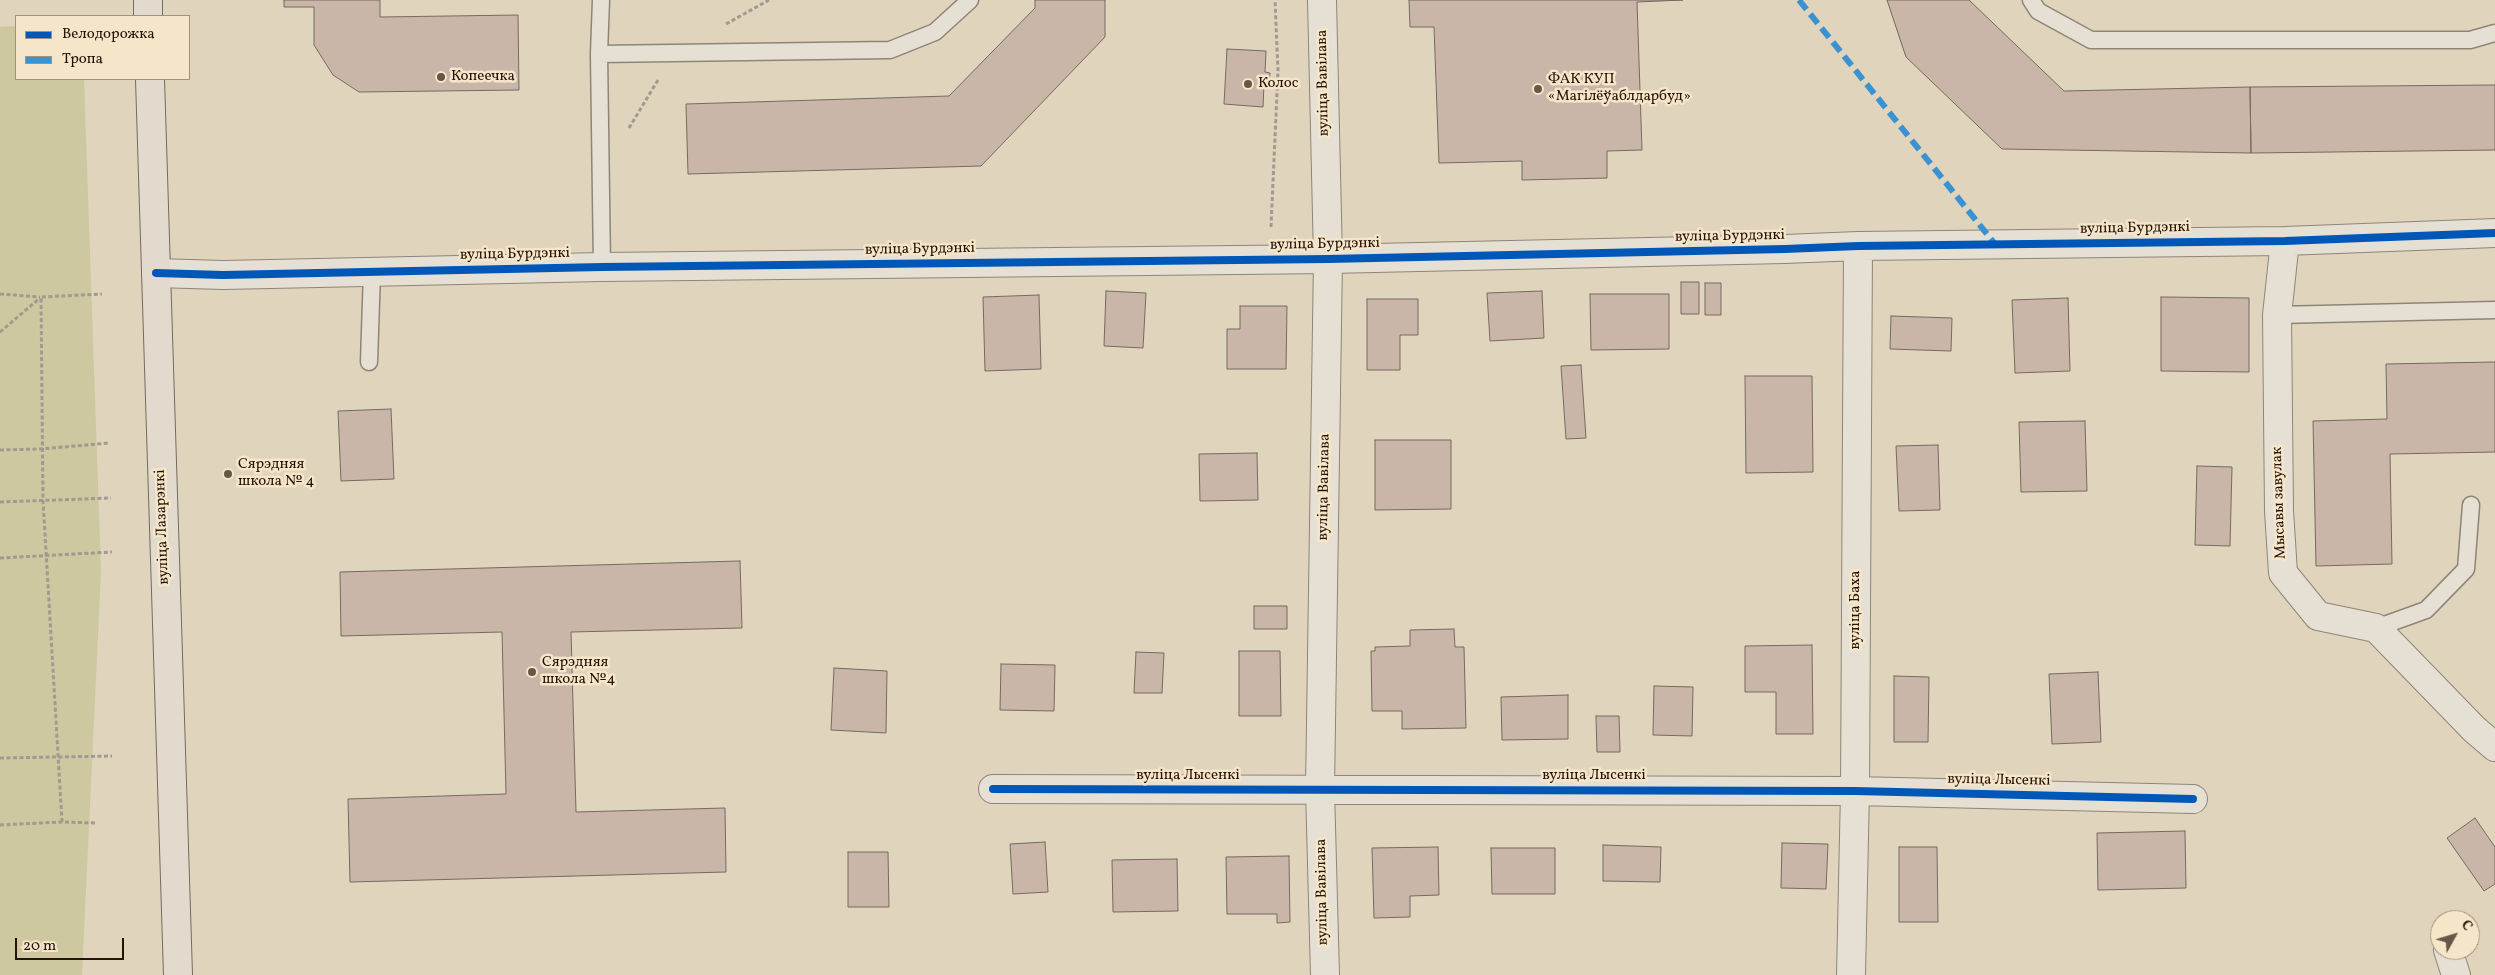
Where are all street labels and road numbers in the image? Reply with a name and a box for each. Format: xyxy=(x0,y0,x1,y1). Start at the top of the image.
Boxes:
street label: вуліца Вавілава xyxy=(1314,29,1334,137)
street label: вуліца Бурдэнкі xyxy=(2080,219,2190,239)
street label: вуліца Бурдэнкі xyxy=(1675,227,1785,247)
street label: вуліца Бурдэнкі xyxy=(1270,235,1380,255)
street label: вуліца Бурдэнкі xyxy=(865,240,975,260)
street label: вуліца Бурдэнкі xyxy=(460,245,570,265)
street label: вуліца Вавілава xyxy=(1315,433,1335,541)
street label: Мысавы завулак xyxy=(2269,447,2291,559)
street label: вуліца Лазарэнкі xyxy=(152,469,174,585)
street label: вуліца Баха xyxy=(1847,571,1865,649)
street label: вуліца Лысенкі xyxy=(1136,767,1240,785)
street label: вуліца Лысенкі xyxy=(1542,767,1646,785)
street label: вуліца Лысенкі xyxy=(1947,771,2051,791)
street label: вуліца Вавілава xyxy=(1313,838,1333,946)

